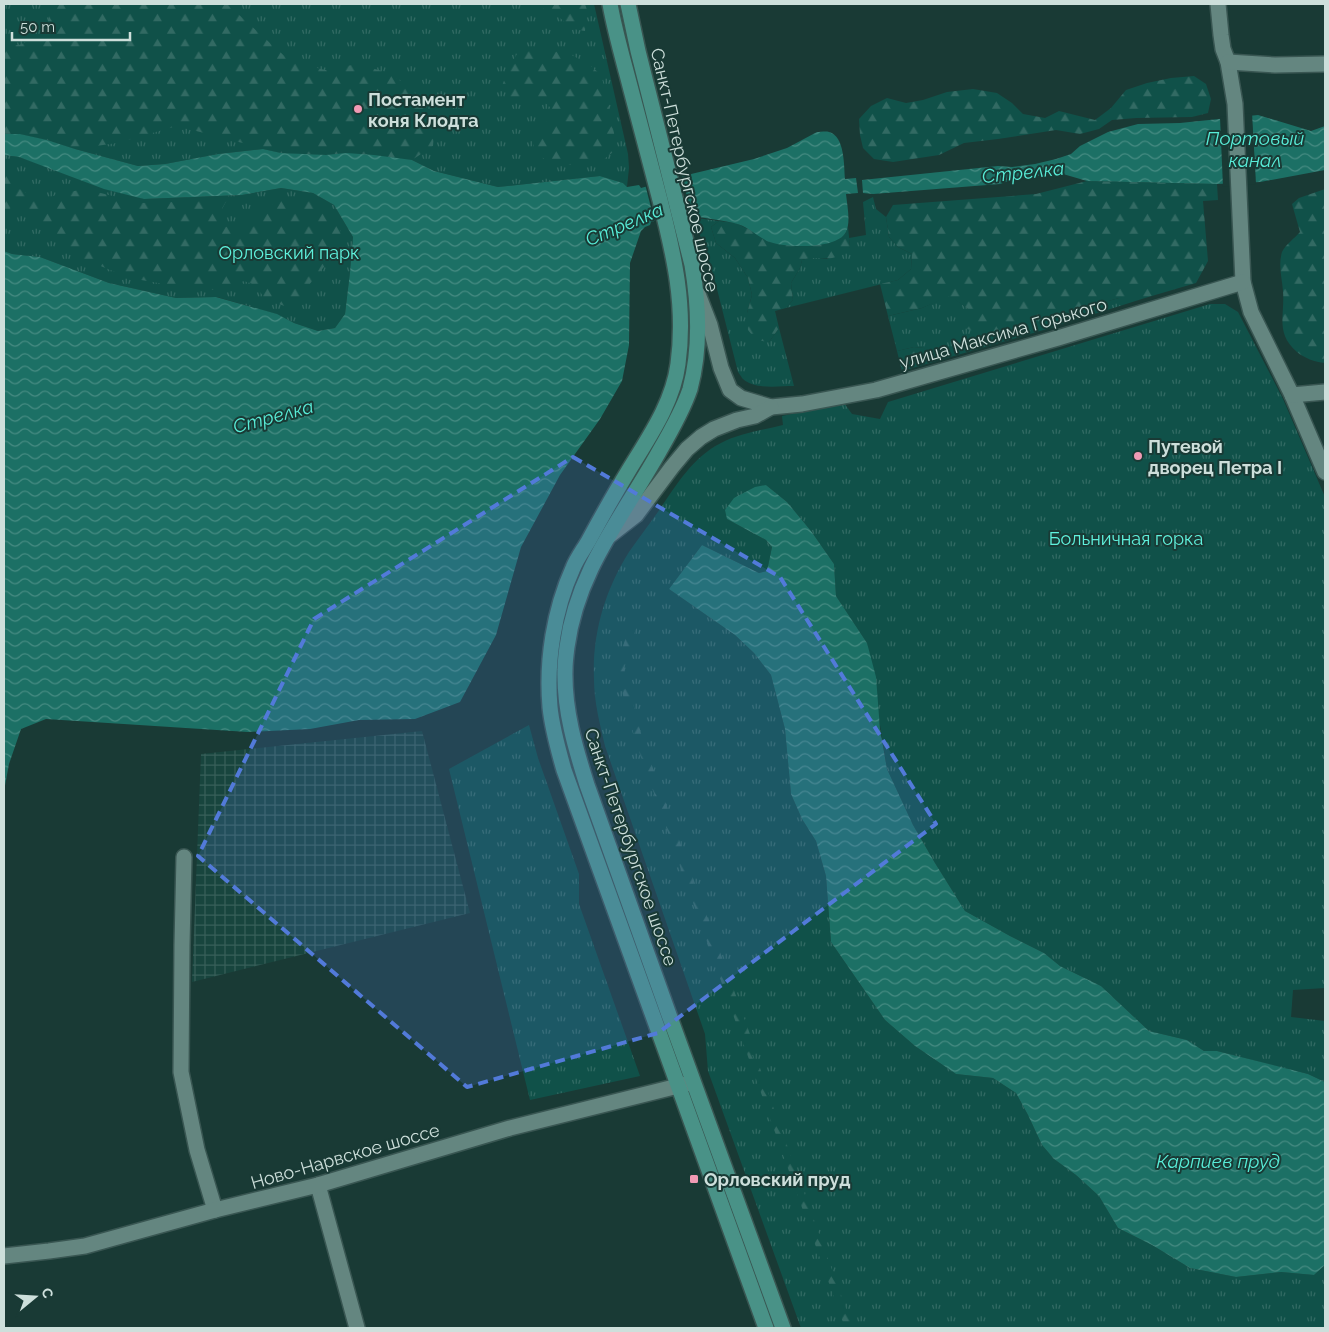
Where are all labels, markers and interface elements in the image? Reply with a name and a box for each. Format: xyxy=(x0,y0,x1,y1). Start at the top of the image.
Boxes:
scale bar xyxy=(12,10,130,42)
text: 50 m xyxy=(20,18,55,36)
street label: Санкт-Петербургское шоссе xyxy=(647,46,723,294)
place label: Постамент коня Клодта xyxy=(368,89,479,131)
marker: Постамент коня Клодта xyxy=(352,103,364,115)
water label: Портовый канал xyxy=(1206,127,1305,171)
water label: Стрелка xyxy=(981,157,1065,187)
water label: Стрелка xyxy=(582,198,666,250)
park label: Орловский парк xyxy=(219,242,359,263)
street label: улица Максима Горького xyxy=(897,293,1109,373)
water label: Стрелка xyxy=(230,395,316,437)
place label: Путевой дворец Петра I xyxy=(1148,436,1282,478)
marker: Путевой дворец Петра I xyxy=(1132,450,1144,462)
park label: Больничная горка xyxy=(1049,528,1203,549)
street label: Санкт-Петербургское шоссе xyxy=(580,725,682,969)
street label: Ново-Нарвское шоссе xyxy=(248,1119,442,1193)
water label: Карпиев пруд xyxy=(1156,1150,1280,1172)
place label: Орловский пруд xyxy=(704,1169,851,1190)
marker: Орловский пруд xyxy=(688,1173,700,1185)
north arrow xyxy=(10,1272,60,1322)
text: С xyxy=(38,1286,57,1300)

